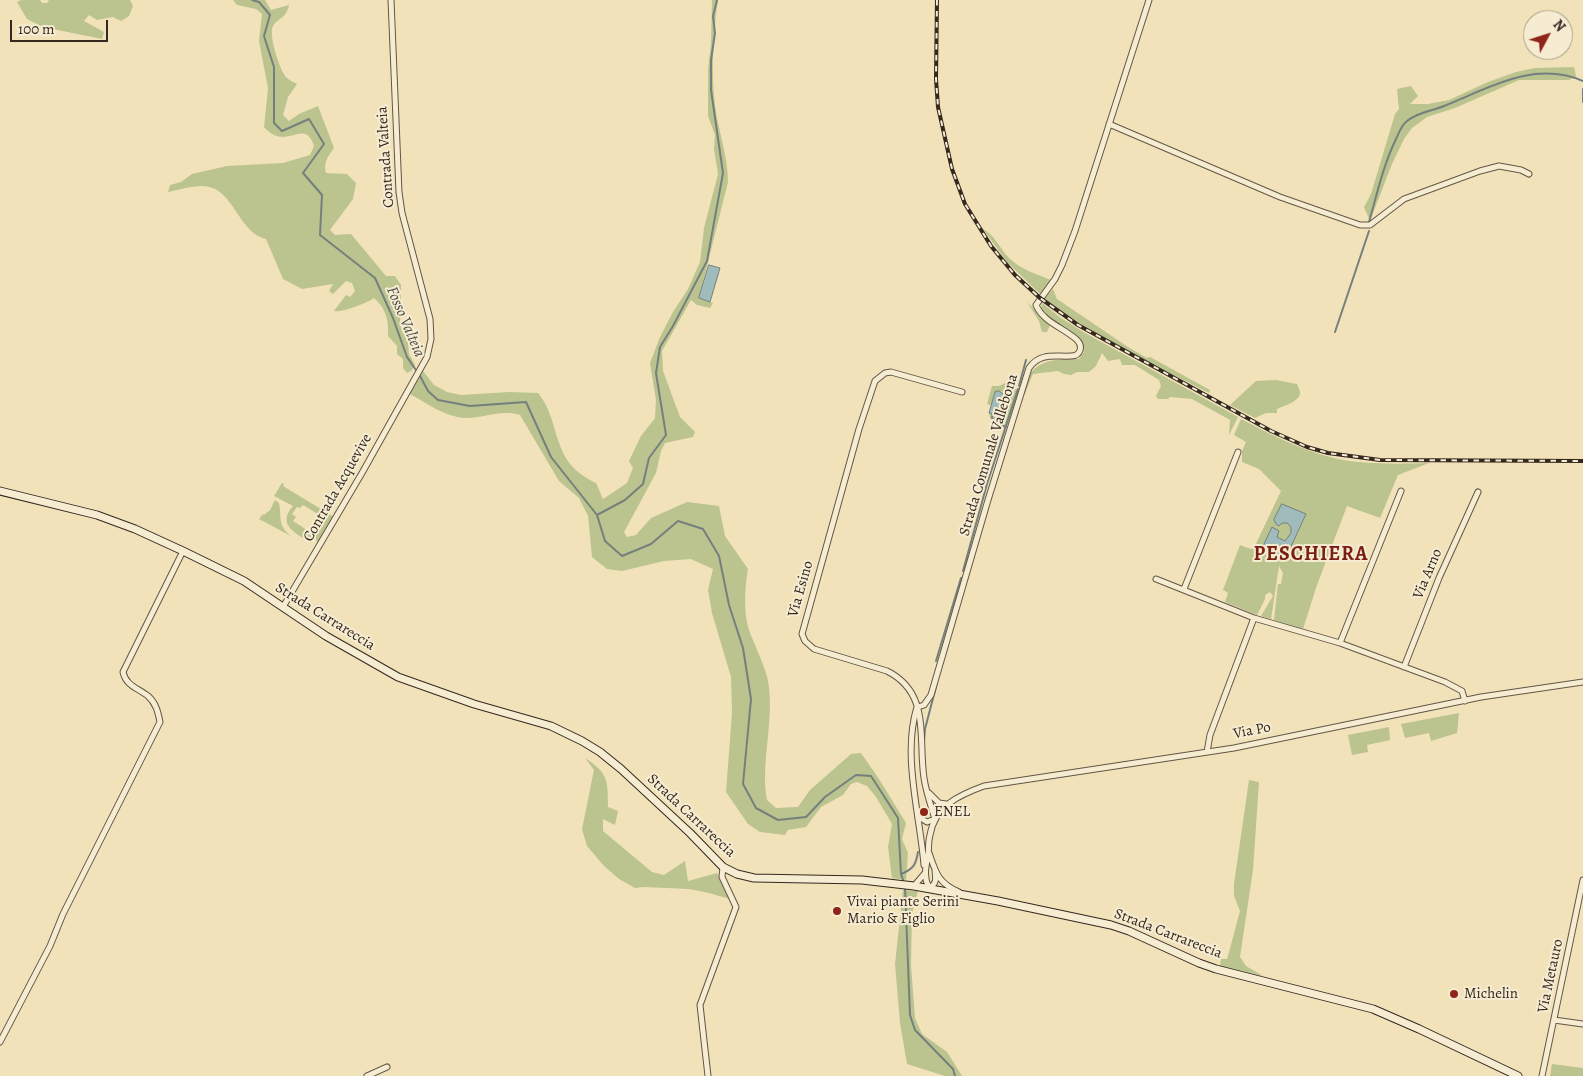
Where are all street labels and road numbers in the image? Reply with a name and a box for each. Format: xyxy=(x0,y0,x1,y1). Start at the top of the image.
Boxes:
street label: Contrada Valteia xyxy=(373,106,399,208)
street label: Strada Comunale Vallebona xyxy=(956,372,1022,538)
street label: Contrada Acquevive xyxy=(300,431,376,545)
street label: Via Arno xyxy=(1409,546,1447,602)
street label: Via Esino xyxy=(784,559,818,619)
street label: Strada Carrareccia xyxy=(272,579,378,655)
street label: Via Po xyxy=(1232,719,1272,743)
street label: Strada Carrareccia xyxy=(643,770,739,862)
street label: Strada Carrareccia xyxy=(1111,905,1225,963)
street label: Via Metauro xyxy=(1534,937,1568,1015)

